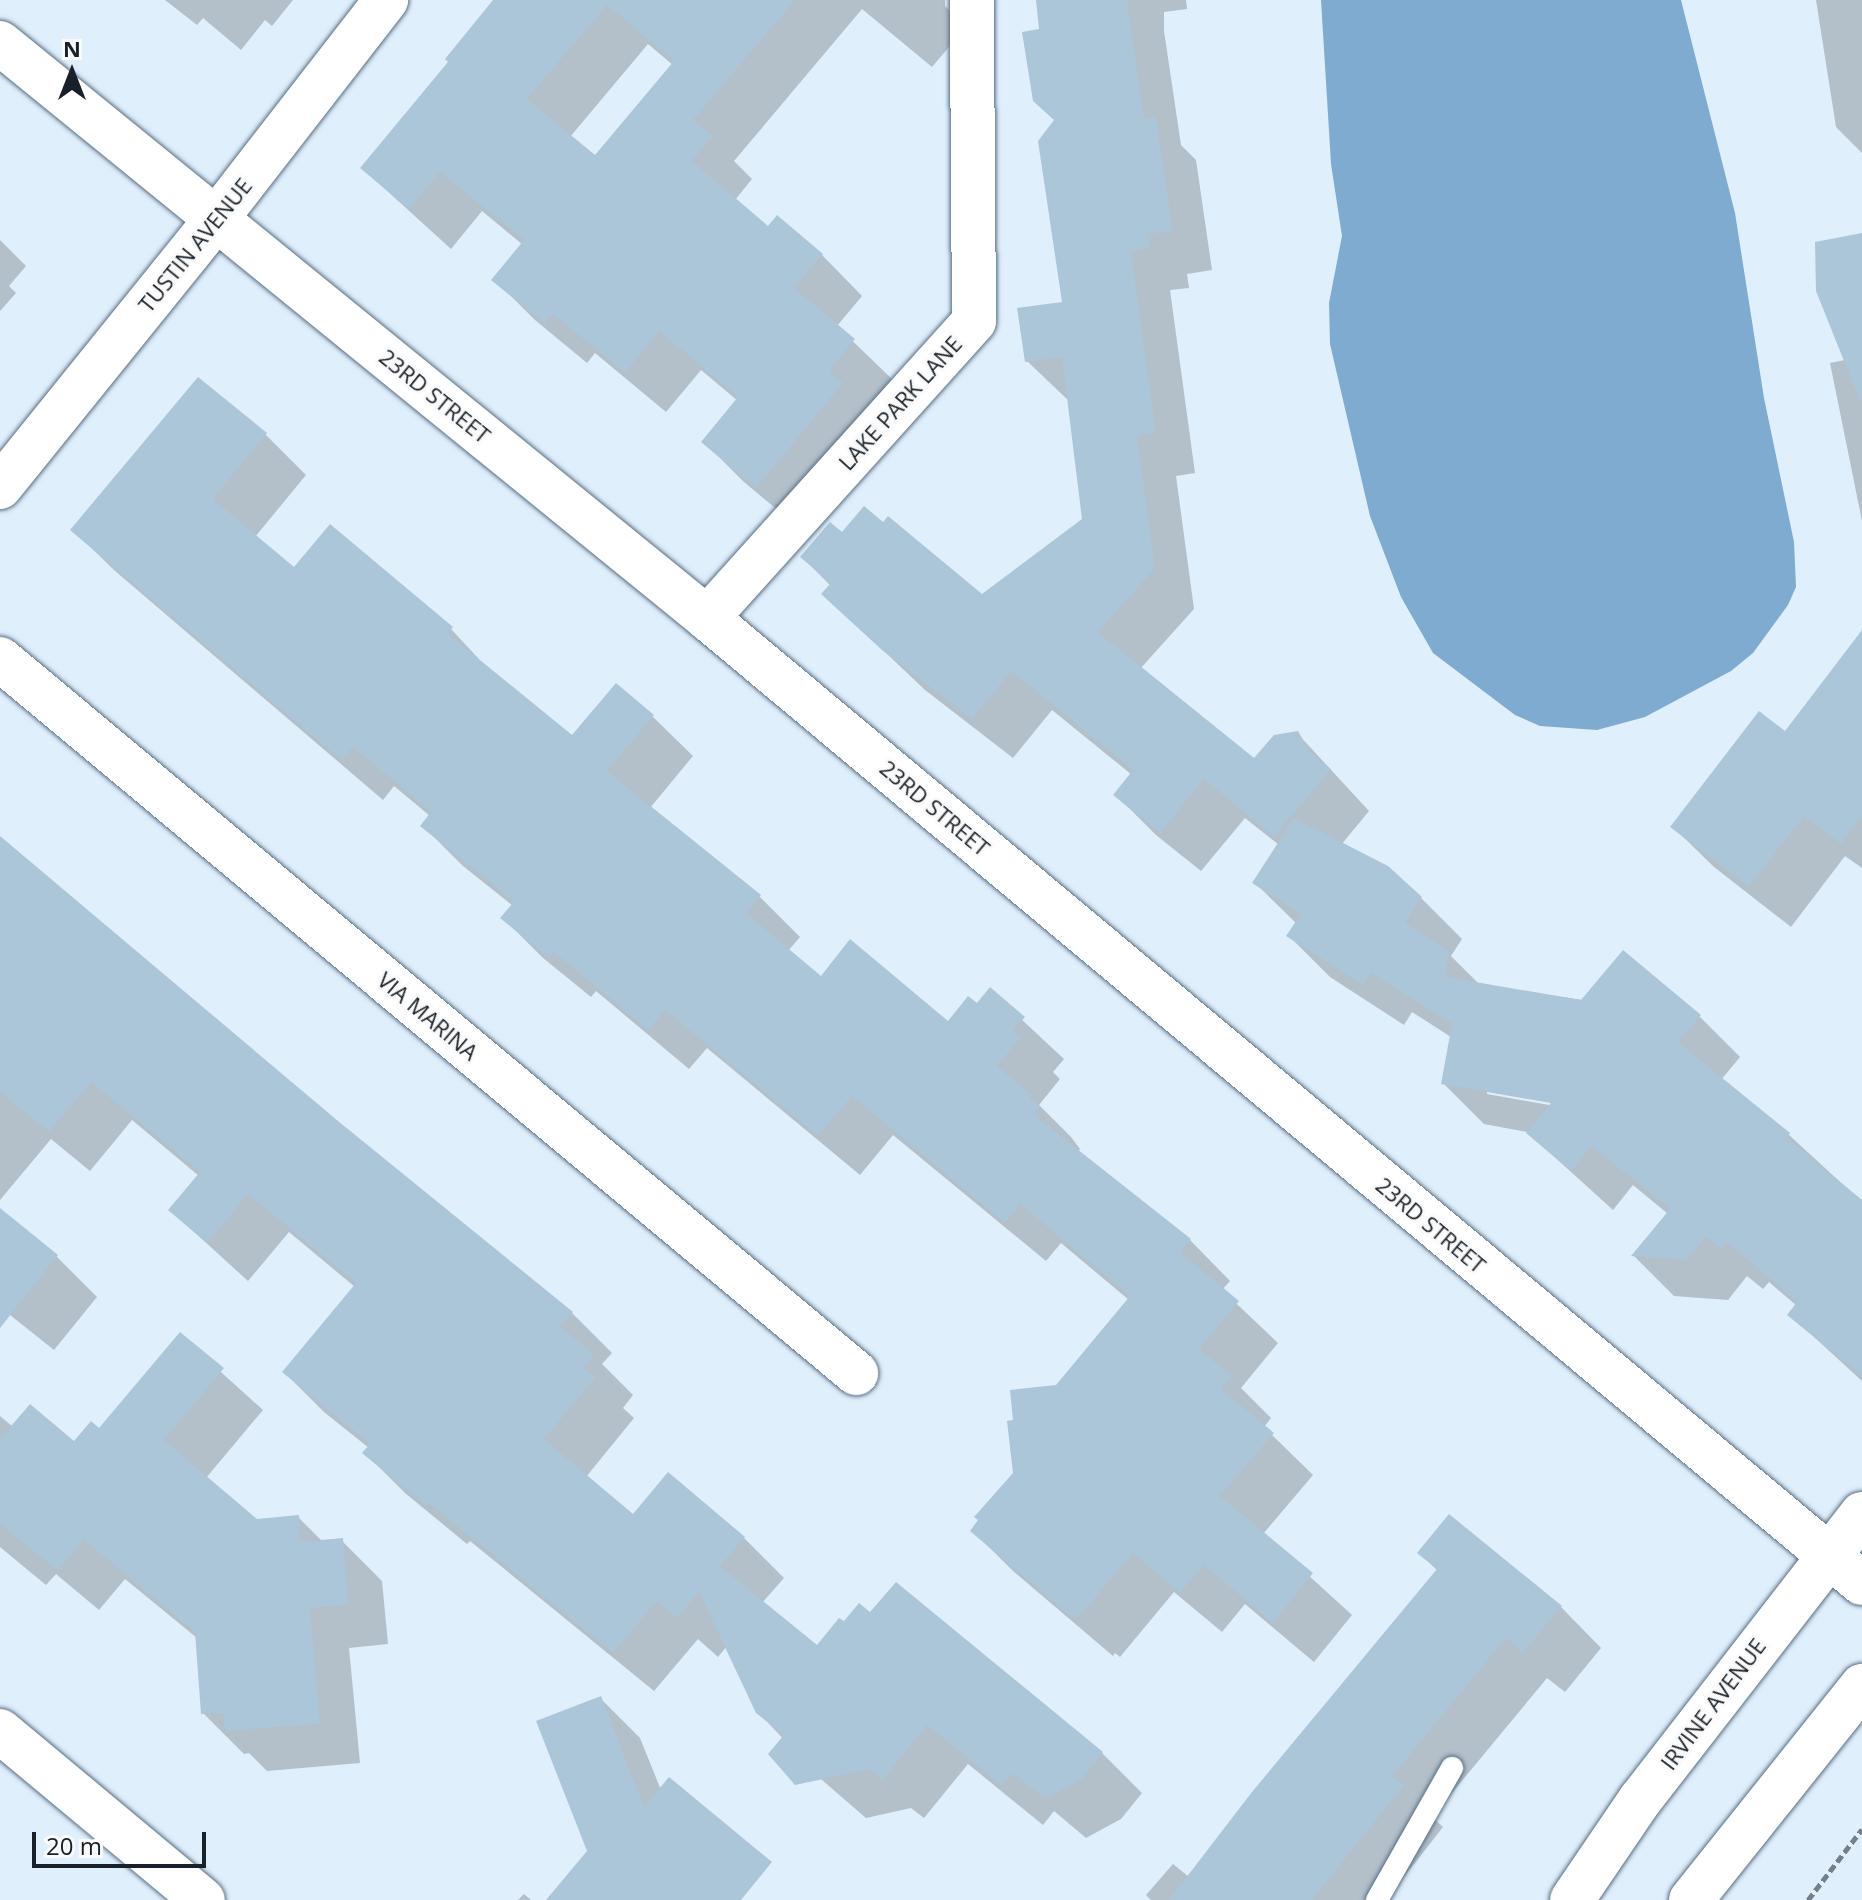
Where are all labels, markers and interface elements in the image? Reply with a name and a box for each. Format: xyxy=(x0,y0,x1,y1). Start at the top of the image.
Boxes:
north arrow xyxy=(32,32,112,112)
text: N xyxy=(63,33,81,63)
street label: TUSTIN AVENUE xyxy=(133,173,257,317)
street label: LAKE PARK LANE xyxy=(833,331,967,475)
street label: 23RD STREET xyxy=(374,343,496,449)
street label: 23RD STREET xyxy=(875,755,995,861)
street label: VIA MARINA xyxy=(372,966,484,1066)
street label: 23RD STREET xyxy=(1371,1172,1491,1278)
street label: IRVINE AVENUE xyxy=(1655,1633,1771,1775)
scale bar xyxy=(36,1816,210,1866)
text: 20 m xyxy=(46,1829,102,1862)

